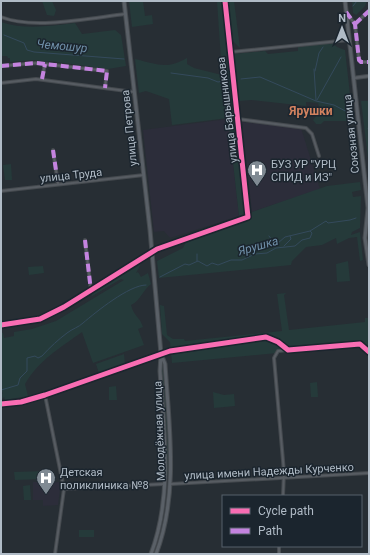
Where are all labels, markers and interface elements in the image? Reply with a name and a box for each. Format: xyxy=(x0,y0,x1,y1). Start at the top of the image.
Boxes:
north arrow xyxy=(322,8,362,48)
text: N xyxy=(338,12,346,25)
water label: Чемошур xyxy=(36,37,88,55)
street label: улица Барышникова xyxy=(215,56,240,164)
street label: улица Петрова xyxy=(119,89,140,167)
street label: Союзная улица xyxy=(341,94,362,174)
district label: Ярушки xyxy=(288,104,333,118)
place label: БУЗ УР "УРЦ СПИД и ИЗ" xyxy=(271,158,336,184)
hospital icon: БУЗ УР "УРЦ СПИД и ИЗ" xyxy=(246,159,268,187)
street label: улица Труда xyxy=(39,166,103,185)
water label: Ярушка xyxy=(235,234,280,259)
street label: Молодёжная улица xyxy=(151,381,168,481)
street label: улица имени Надежды Курченко xyxy=(184,461,354,482)
place label: Детская поликлиника №8 xyxy=(60,466,149,492)
hospital icon: Детская поликлиника №8 xyxy=(35,467,57,495)
legend xyxy=(222,495,362,547)
text: Cycle path xyxy=(258,504,314,518)
text: Path xyxy=(258,524,283,538)

